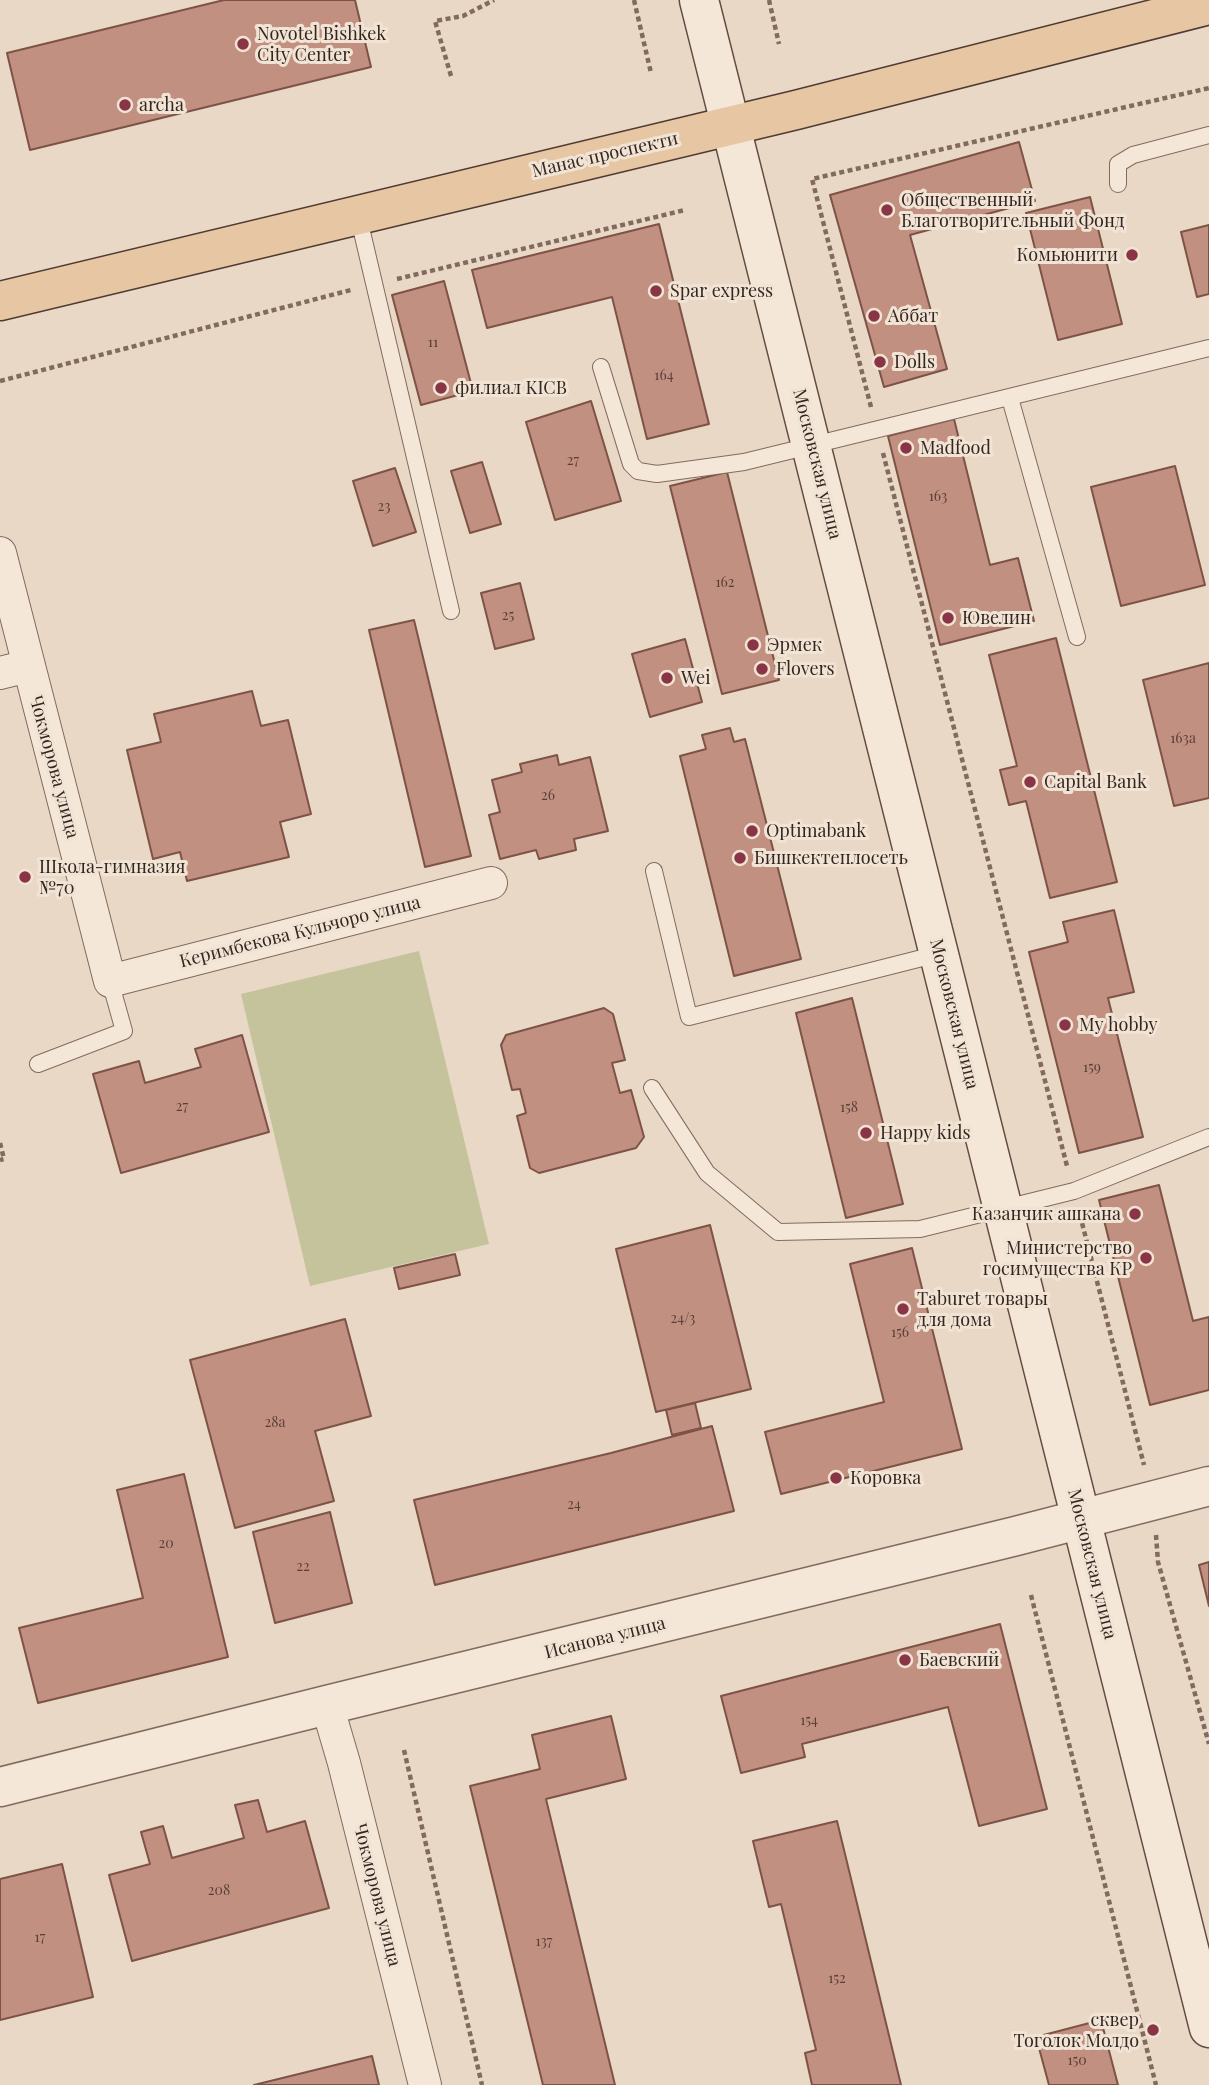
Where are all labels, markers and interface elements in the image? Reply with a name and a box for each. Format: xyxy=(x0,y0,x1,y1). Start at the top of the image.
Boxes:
place label: Novotel Bishkek City Center xyxy=(257,23,386,66)
marker: Novotel Bishkek City Center xyxy=(235,36,251,52)
place label: archa xyxy=(139,94,184,116)
marker: archa xyxy=(117,97,133,113)
street label: Манас проспекти xyxy=(530,128,680,182)
place label: Общественный Благотворительный Фонд xyxy=(901,189,1124,232)
marker: Общественный Благотворительный Фонд xyxy=(879,202,895,218)
place label: Комьюнити xyxy=(1016,244,1118,266)
marker: Комьюнити xyxy=(1124,247,1140,263)
place label: Spar express xyxy=(670,280,773,302)
marker: Spar express xyxy=(648,283,664,299)
place label: Аббат xyxy=(888,305,938,327)
marker: Аббат xyxy=(866,308,882,324)
house number: 11 xyxy=(428,335,438,351)
place label: Dolls xyxy=(894,351,935,373)
marker: Dolls xyxy=(872,354,888,370)
house number: 164 xyxy=(654,368,674,384)
place label: филиал KICB xyxy=(455,377,567,399)
marker: филиал KICB xyxy=(433,380,449,396)
street label: Московская улица xyxy=(788,386,846,542)
place label: Madfood xyxy=(920,437,991,459)
marker: Madfood xyxy=(898,440,914,456)
house number: 27 xyxy=(567,453,579,469)
house number: 163 xyxy=(929,489,947,505)
house number: 23 xyxy=(377,499,391,515)
house number: 162 xyxy=(715,575,735,591)
place label: Ювелин xyxy=(962,607,1031,629)
house number: 25 xyxy=(502,608,514,624)
marker: Ювелин xyxy=(940,610,956,626)
place label: Эрмек xyxy=(767,634,822,656)
marker: Эрмек xyxy=(745,637,761,653)
place label: Flovers xyxy=(776,658,835,680)
marker: Flovers xyxy=(754,661,770,677)
place label: Wei xyxy=(681,667,710,689)
marker: Wei xyxy=(659,670,675,686)
street label: Чокморова улица xyxy=(25,693,83,841)
house number: 163а xyxy=(1170,731,1196,747)
place label: Capital Bank xyxy=(1044,771,1147,793)
marker: Capital Bank xyxy=(1022,774,1038,790)
house number: 26 xyxy=(541,788,555,804)
place label: Optimabank xyxy=(766,820,866,842)
marker: Optimabank xyxy=(744,823,760,839)
place label: Бишкектеплосеть xyxy=(754,847,908,869)
marker: Бишкектеплосеть xyxy=(732,850,748,866)
place label: Школа-гимназия №70 xyxy=(39,856,185,898)
marker: Школа-гимназия №70 xyxy=(17,869,33,885)
street label: Керимбекова Кульчоро улица xyxy=(177,892,423,972)
street label: Московская улица xyxy=(925,936,983,1092)
place label: My hobby xyxy=(1079,1014,1158,1036)
marker: My hobby xyxy=(1057,1017,1073,1033)
house number: 159 xyxy=(1083,1060,1101,1076)
house number: 27 xyxy=(176,1099,188,1115)
house number: 158 xyxy=(840,1100,858,1116)
place label: Happy kids xyxy=(880,1122,970,1144)
marker: Happy kids xyxy=(858,1125,874,1141)
place label: Казанчик ашкана xyxy=(972,1203,1121,1225)
marker: Казанчик ашкана xyxy=(1127,1206,1143,1222)
place label: Министерство госимущества КР xyxy=(983,1237,1132,1280)
marker: Министерство госимущества КР xyxy=(1138,1250,1154,1266)
place label: Taburet товары для дома xyxy=(917,1288,1048,1330)
marker: Taburet товары для дома xyxy=(895,1301,911,1317)
house number: 24/3 xyxy=(671,1311,695,1327)
house number: 156 xyxy=(891,1325,909,1341)
house number: 28а xyxy=(265,1415,285,1431)
place label: Коровка xyxy=(850,1467,921,1489)
marker: Коровка xyxy=(828,1470,844,1486)
street label: Московская улица xyxy=(1063,1486,1121,1642)
house number: 24 xyxy=(567,1497,581,1513)
house number: 20 xyxy=(158,1536,174,1552)
house number: 22 xyxy=(296,1559,310,1575)
street label: Исанова улица xyxy=(542,1613,668,1663)
place label: Баевский xyxy=(919,1649,999,1671)
marker: Баевский xyxy=(897,1652,913,1668)
house number: 154 xyxy=(800,1713,818,1729)
street label: Чокморова улица xyxy=(349,1821,405,1969)
house number: 208 xyxy=(208,1883,230,1899)
house number: 17 xyxy=(35,1930,45,1946)
house number: 137 xyxy=(536,1934,552,1950)
house number: 152 xyxy=(828,1971,846,1987)
place label: сквер Тоголок Молдо xyxy=(1014,2009,1139,2052)
marker: сквер Тоголок Молдо xyxy=(1145,2022,1161,2038)
house number: 150 xyxy=(1067,2053,1087,2069)

